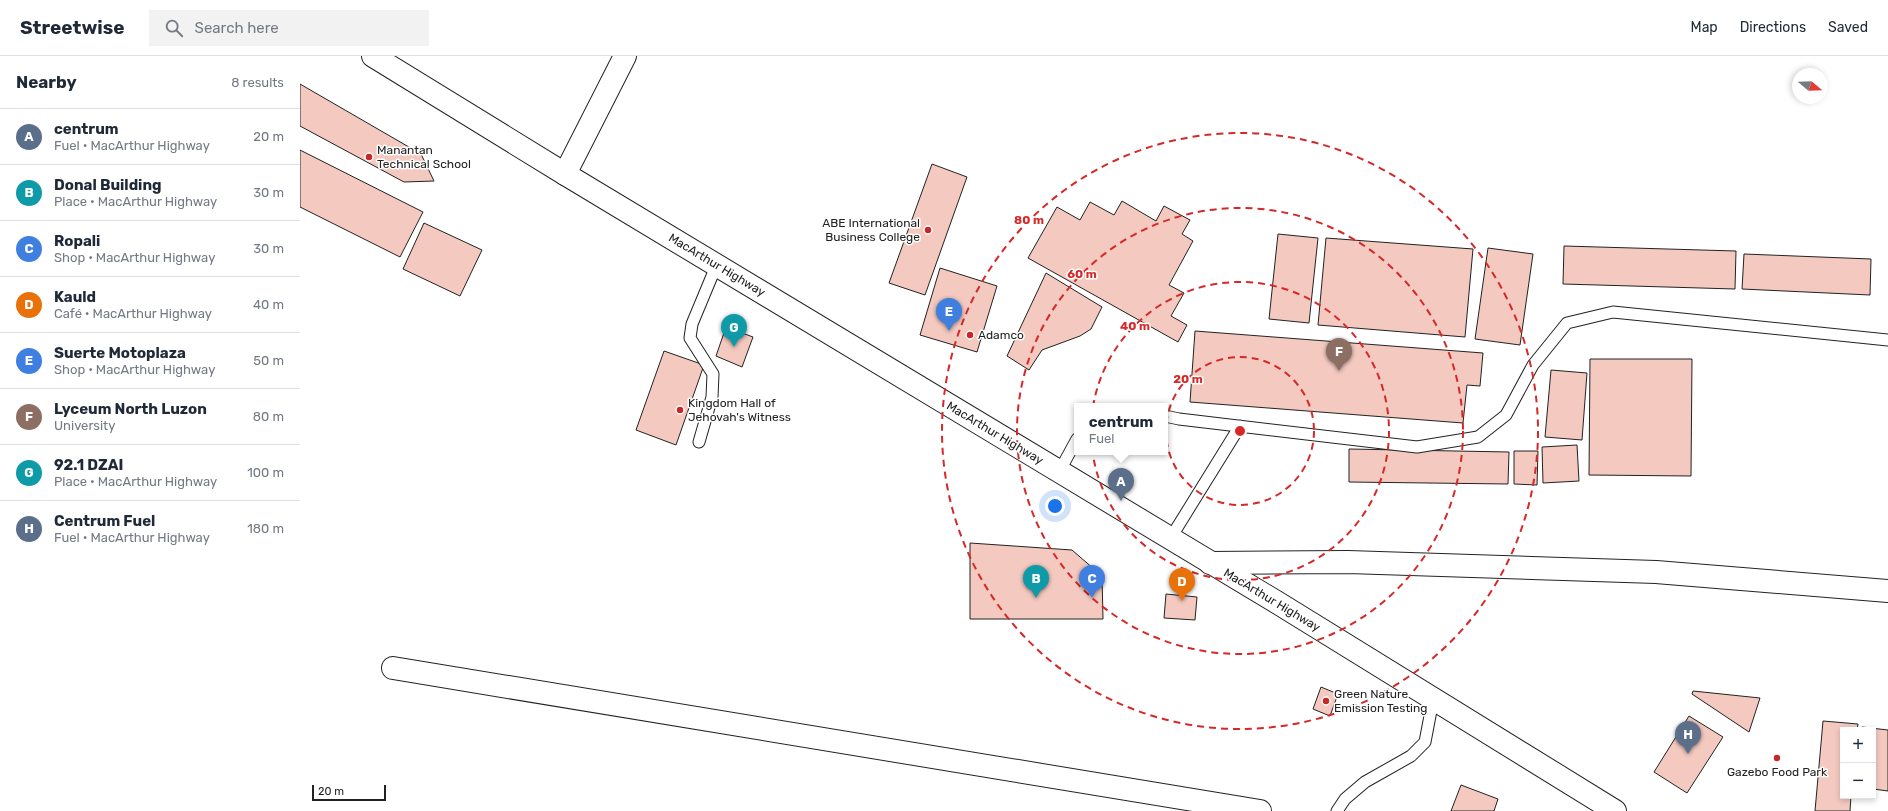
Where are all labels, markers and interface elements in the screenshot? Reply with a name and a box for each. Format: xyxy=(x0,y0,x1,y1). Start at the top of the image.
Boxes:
search box xyxy=(149,10,429,46)
text: Streetwise xyxy=(20,16,125,39)
icon: search xyxy=(163,17,185,39)
text: Search here xyxy=(195,19,279,37)
text: Map xyxy=(1691,19,1718,36)
text: Directions xyxy=(1740,19,1806,36)
text: Saved xyxy=(1828,19,1868,36)
north arrow xyxy=(1792,68,1828,104)
text: Nearby xyxy=(16,72,77,92)
text: 8 results xyxy=(231,75,284,90)
text: centrum xyxy=(54,120,119,138)
text: A xyxy=(24,129,34,144)
text: 20 m xyxy=(253,129,284,144)
text: Fuel · MacArthur Highway xyxy=(54,138,210,153)
place label: Manantan Technical School xyxy=(377,143,471,171)
marker: Manantan Technical School xyxy=(364,152,374,162)
text: Donal Building xyxy=(54,176,162,194)
text: B xyxy=(24,185,34,200)
text: 30 m xyxy=(253,185,284,200)
text: Place · MacArthur Highway xyxy=(54,194,217,209)
text: 80 m xyxy=(1014,213,1044,227)
place label: ABE International Business College xyxy=(822,216,920,244)
marker: ABE International Business College xyxy=(923,225,933,235)
street label: MacArthur Highway xyxy=(666,231,768,300)
text: Ropali xyxy=(54,232,100,250)
text: C xyxy=(24,241,34,256)
text: 30 m xyxy=(253,241,284,256)
text: Shop · MacArthur Highway xyxy=(54,250,215,265)
text: 60 m xyxy=(1067,267,1097,281)
text: Kauld xyxy=(54,288,96,306)
text: D xyxy=(24,297,34,312)
text: 40 m xyxy=(253,297,284,312)
pin: E xyxy=(936,298,962,331)
text: Café · MacArthur Highway xyxy=(54,306,212,321)
pin: G xyxy=(721,314,747,347)
text: 40 m xyxy=(1120,319,1150,333)
place label: Adamco xyxy=(978,328,1024,342)
marker: Adamco xyxy=(965,330,975,340)
pin: F xyxy=(1326,338,1352,371)
text: Suerte Motoplaza xyxy=(54,344,186,362)
text: E xyxy=(25,353,33,368)
text: 50 m xyxy=(253,353,284,368)
text: Shop · MacArthur Highway xyxy=(54,362,215,377)
text: 20 m xyxy=(1173,372,1203,386)
place label: Kingdom Hall of Jehovah's Witness xyxy=(688,396,791,424)
street label: MacArthur Highway xyxy=(944,399,1046,468)
text: Lyceum North Luzon xyxy=(54,400,207,418)
popup xyxy=(1074,403,1168,455)
marker: Kingdom Hall of Jehovah's Witness xyxy=(675,405,685,415)
text: F xyxy=(25,409,33,424)
text: 80 m xyxy=(253,409,284,424)
text: centrum xyxy=(1089,413,1153,431)
text: University xyxy=(54,418,115,433)
centre of rings xyxy=(1233,424,1247,438)
text: Fuel xyxy=(1089,431,1114,446)
text: 92.1 DZAI xyxy=(54,456,123,474)
text: G xyxy=(24,465,34,480)
text: 100 m xyxy=(247,465,284,480)
pin: A xyxy=(1108,468,1134,501)
text: Place · MacArthur Highway xyxy=(54,474,217,489)
your location xyxy=(1045,496,1065,516)
text: Centrum Fuel xyxy=(54,512,155,530)
text: H xyxy=(24,521,34,536)
text: 180 m xyxy=(247,521,284,536)
text: Fuel · MacArthur Highway xyxy=(54,530,210,545)
pin: B xyxy=(1023,565,1049,598)
pin: C xyxy=(1079,565,1105,598)
street label: MacArthur Highway xyxy=(1221,566,1323,635)
pin: D xyxy=(1169,568,1195,601)
place label: Green Nature Emission Testing xyxy=(1334,687,1427,715)
marker: Green Nature Emission Testing xyxy=(1321,696,1331,706)
pin: H xyxy=(1675,721,1701,754)
map controls xyxy=(1840,727,1876,799)
button: + xyxy=(1840,727,1876,763)
marker: Gazebo Food Park xyxy=(1772,753,1782,763)
button: − xyxy=(1840,763,1876,799)
place label: Gazebo Food Park xyxy=(1727,765,1828,779)
scale bar xyxy=(312,783,386,802)
text: 20 m xyxy=(318,785,344,798)

